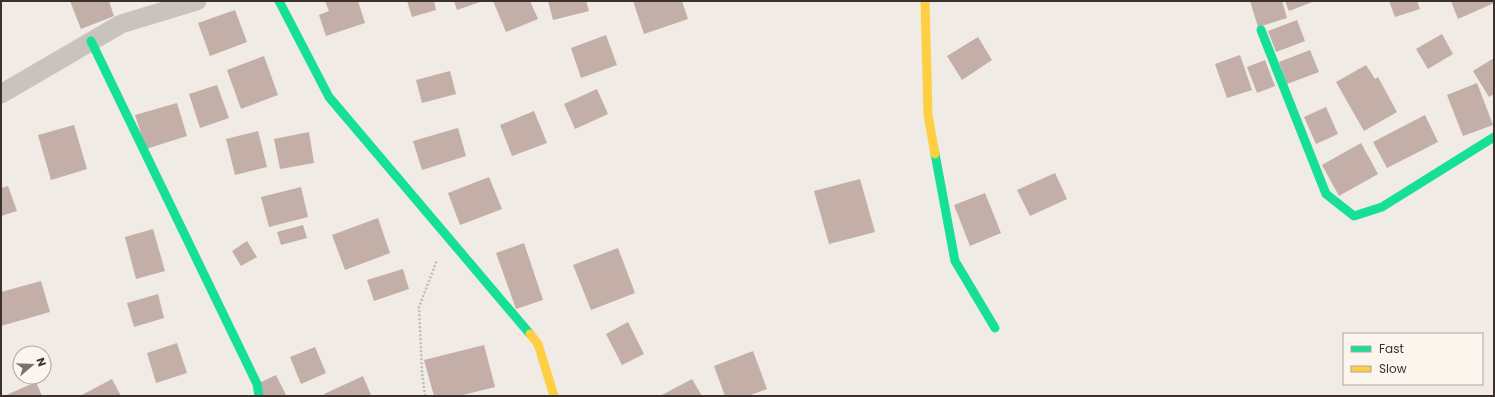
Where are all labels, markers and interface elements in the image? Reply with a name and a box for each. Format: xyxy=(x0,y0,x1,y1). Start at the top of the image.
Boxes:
legend xyxy=(1343,333,1483,385)
text: Fast xyxy=(1379,340,1404,357)
north arrow xyxy=(12,345,52,385)
text: N xyxy=(33,355,50,368)
text: Slow xyxy=(1379,360,1407,377)

